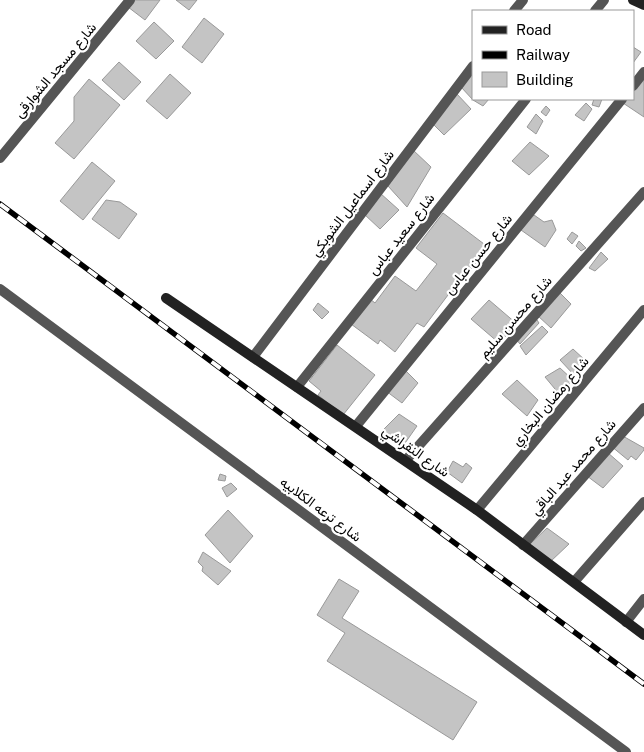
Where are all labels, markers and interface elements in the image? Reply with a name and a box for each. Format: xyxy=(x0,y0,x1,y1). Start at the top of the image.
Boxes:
legend xyxy=(472,10,634,100)
street label: شارع مسجد الشوارقى xyxy=(11,19,102,123)
text: Road xyxy=(516,21,552,38)
text: Railway xyxy=(516,46,570,63)
text: Building xyxy=(516,71,574,88)
street label: شارع اسماعيل الشوبكي xyxy=(307,147,400,262)
street label: شارع سعيد عباس xyxy=(364,190,440,280)
street label: شارع حسن عباس xyxy=(441,211,518,299)
street label: شارع محسن سليم xyxy=(475,273,557,363)
street label: شارع رمضان البخاري xyxy=(508,353,595,451)
street label: شارع محمد عبد الباقي xyxy=(527,416,622,521)
street label: شارع النقراشي xyxy=(377,422,453,483)
street label: شارع ترعه الكلابيه xyxy=(275,473,365,547)

